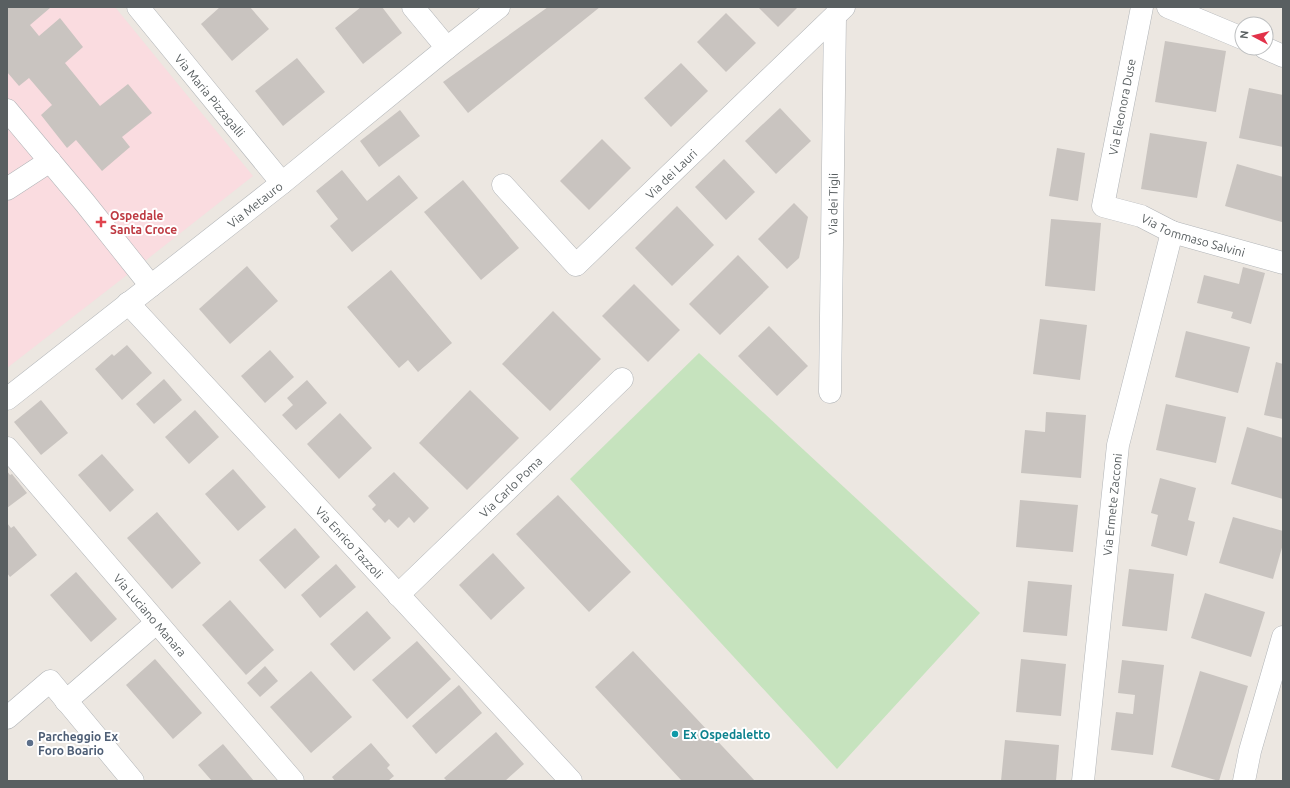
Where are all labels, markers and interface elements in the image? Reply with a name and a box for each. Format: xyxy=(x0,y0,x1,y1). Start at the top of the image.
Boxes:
north arrow xyxy=(1234,16,1274,56)
text: N xyxy=(1238,30,1251,40)
street label: Via Maria Pizzagalli xyxy=(173,51,248,139)
street label: Via Eleonora Duse xyxy=(1106,58,1138,156)
street label: Via dei Lauri xyxy=(643,146,699,201)
street label: Via dei Tigli xyxy=(826,173,839,235)
street label: Via Metauro xyxy=(225,179,285,230)
place label: Ospedale Santa Croce xyxy=(110,209,177,236)
street label: Via Tommaso Salvini xyxy=(1139,211,1247,259)
marker: Ospedale Santa Croce xyxy=(95,216,107,228)
street label: Via Ermete Zacconi xyxy=(1100,452,1124,556)
street label: Via Carlo Poma xyxy=(476,454,544,520)
street label: Via Enrico Tazzoli xyxy=(313,504,386,581)
street label: Via Luciano Manara xyxy=(111,571,189,659)
place label: Ex Ospedaletto xyxy=(683,728,771,741)
marker: Ex Ospedaletto xyxy=(670,729,680,739)
place label: Parcheggio Ex Foro Boario xyxy=(38,730,118,757)
marker: Parcheggio Ex Foro Boario xyxy=(25,738,35,748)

